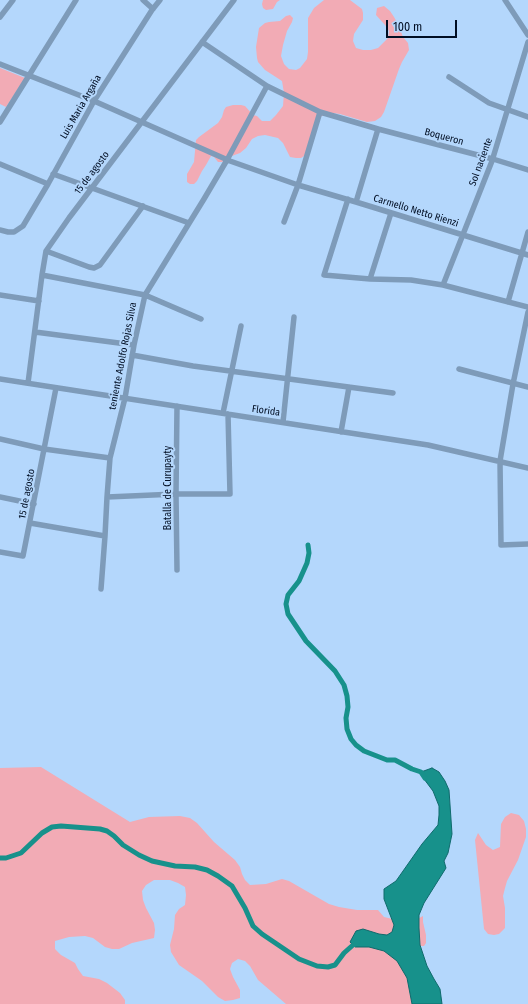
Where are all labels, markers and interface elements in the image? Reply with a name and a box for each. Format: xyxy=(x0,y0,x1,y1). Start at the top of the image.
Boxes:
scale bar xyxy=(388,12,459,38)
text: 100 m xyxy=(393,20,422,34)
street label: Luis Maria Argaña xyxy=(58,73,104,141)
street label: Boqueron xyxy=(423,126,465,148)
street label: Sol naciente xyxy=(467,136,495,188)
street label: 15 de agosto xyxy=(72,149,112,197)
street label: Carmello Netto Rienzi xyxy=(372,192,460,230)
street label: teniente Adolfo Rojas Silva xyxy=(107,301,139,411)
street label: Florida xyxy=(251,403,281,419)
street label: Batalla de Curupayty xyxy=(162,446,174,530)
street label: 15 de agosto xyxy=(16,468,38,520)

